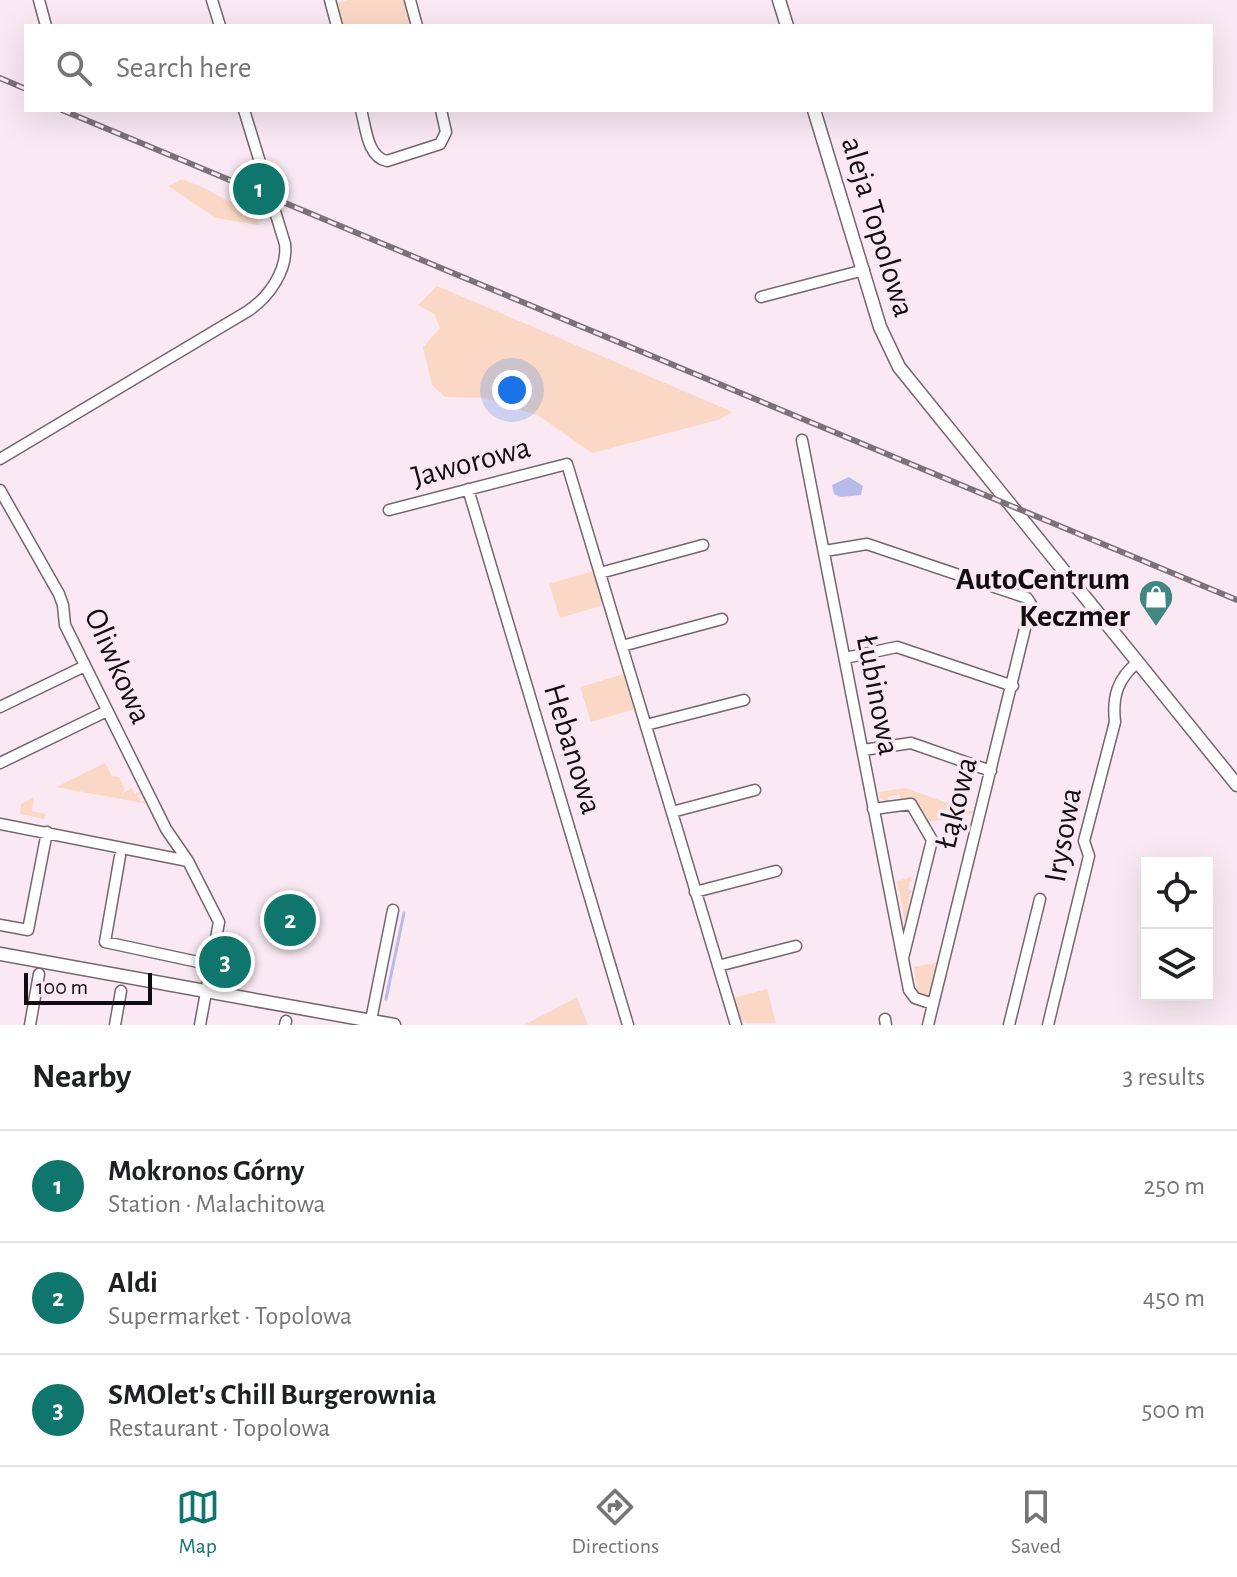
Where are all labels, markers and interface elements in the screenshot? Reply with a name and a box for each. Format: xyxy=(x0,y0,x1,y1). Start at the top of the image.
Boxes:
search box xyxy=(24,24,1213,112)
icon: search xyxy=(52,46,96,90)
text: Search here xyxy=(116,53,252,83)
street label: aleja Topolowa xyxy=(835,133,921,321)
pin: 1 xyxy=(233,159,285,219)
your location xyxy=(492,370,532,410)
street label: Jaworowa xyxy=(408,431,534,493)
place label: AutoCentrum Keczmer xyxy=(956,563,1130,632)
shop icon: AutoCentrum Keczmer xyxy=(1137,578,1175,628)
street label: Oliwkowa xyxy=(78,603,158,729)
street label: Łubinowa xyxy=(851,632,905,758)
street label: Hebanowa xyxy=(538,680,608,818)
street label: Łąkowa xyxy=(929,754,984,853)
street label: Irysowa xyxy=(1039,785,1087,885)
map controls xyxy=(1141,857,1213,1001)
button: locate xyxy=(1141,857,1213,929)
pin: 2 xyxy=(264,890,316,950)
button: layers xyxy=(1141,929,1213,1001)
pin: 3 xyxy=(199,932,251,992)
scale bar xyxy=(24,969,152,1005)
text: 100 m xyxy=(36,976,88,998)
text: Nearby xyxy=(32,1060,131,1094)
text: 3 results xyxy=(1122,1064,1205,1090)
text: Mokronos Górny xyxy=(108,1156,304,1186)
text: 1 xyxy=(53,1173,63,1199)
text: 250 m xyxy=(1143,1173,1205,1199)
text: Station · Malachitowa xyxy=(108,1191,326,1217)
text: Aldi xyxy=(108,1268,158,1298)
text: 2 xyxy=(52,1285,64,1311)
text: 450 m xyxy=(1143,1285,1205,1311)
text: Supermarket · Topolowa xyxy=(108,1303,352,1329)
text: SMOlet's Chill Burgerownia xyxy=(108,1380,437,1410)
text: 3 xyxy=(52,1397,64,1423)
text: 500 m xyxy=(1142,1397,1205,1423)
text: Restaurant · Topolowa xyxy=(108,1415,330,1441)
tab: Map xyxy=(176,1485,220,1559)
tab: Directions xyxy=(571,1485,659,1559)
tab: Saved xyxy=(1011,1485,1061,1559)

